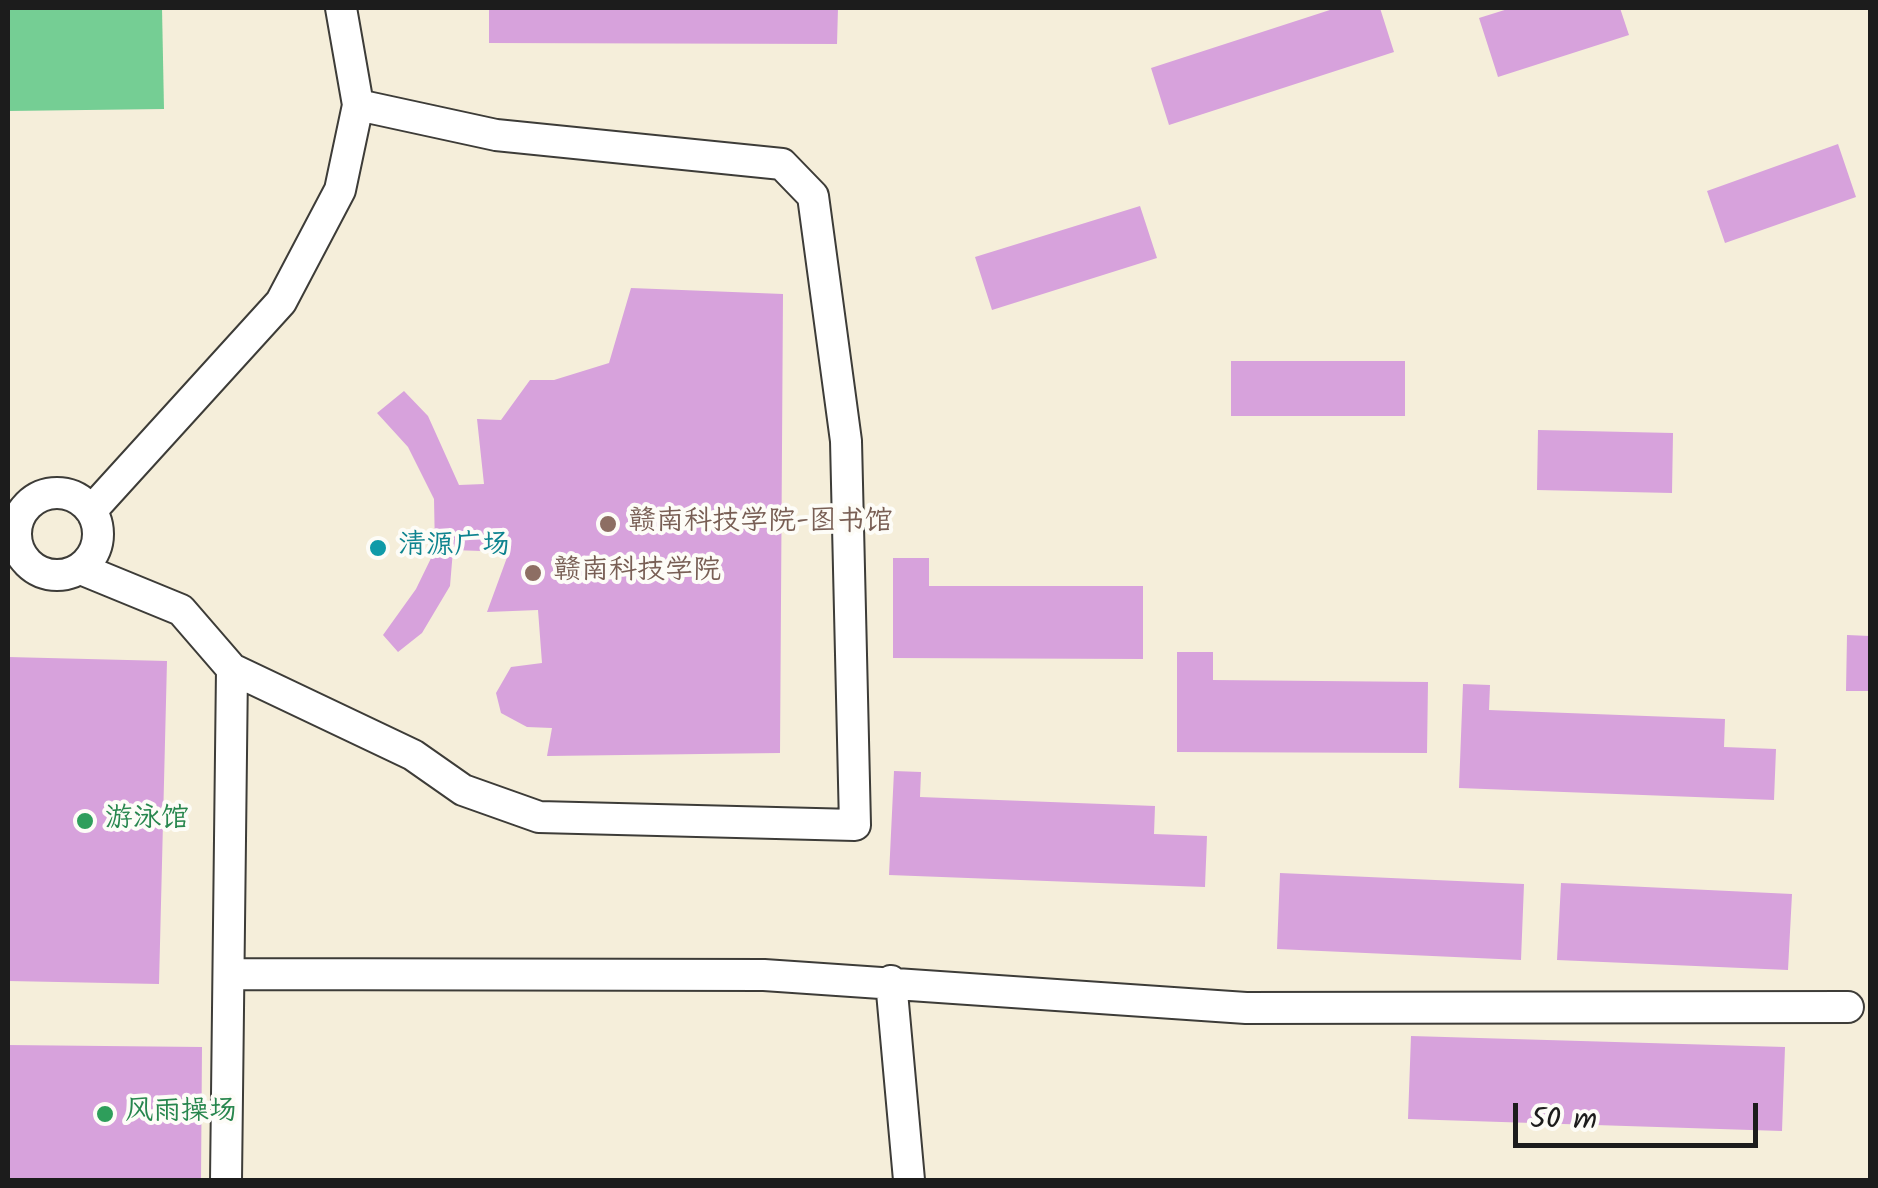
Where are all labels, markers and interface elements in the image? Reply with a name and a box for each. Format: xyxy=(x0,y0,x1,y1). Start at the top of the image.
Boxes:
place label: 赣南科技学院-图书馆 xyxy=(628,507,893,541)
marker: 赣南科技学院-图书馆 xyxy=(597,513,619,535)
place label: 清源广场 xyxy=(398,531,510,565)
marker: 清源广场 xyxy=(367,537,389,559)
place label: 赣南科技学院 xyxy=(553,556,721,590)
marker: 赣南科技学院 xyxy=(522,562,544,584)
place label: 游泳馆 xyxy=(105,804,189,838)
marker: 游泳馆 xyxy=(74,810,96,832)
scale bar xyxy=(1518,1083,1763,1145)
text: 50 m xyxy=(1530,1096,1597,1144)
place label: 风雨操场 xyxy=(125,1097,237,1131)
marker: 风雨操场 xyxy=(94,1103,116,1125)

